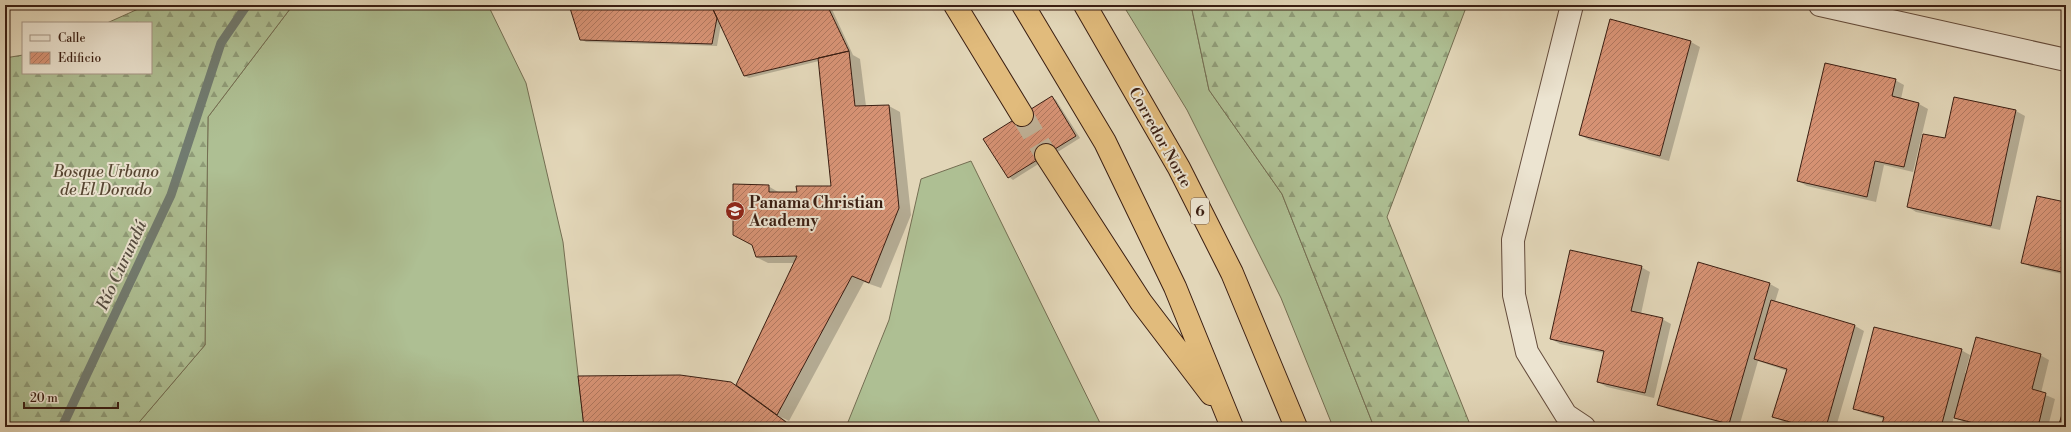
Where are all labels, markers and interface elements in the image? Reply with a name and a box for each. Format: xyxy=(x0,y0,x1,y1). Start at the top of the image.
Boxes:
legend xyxy=(22,22,152,74)
text: Calle xyxy=(58,31,85,46)
text: Edificio xyxy=(58,51,101,66)
street label: Corredor Norte xyxy=(1124,84,1196,191)
park label: Bosque Urbano de El Dorado xyxy=(52,162,159,200)
place label: Panama Christian Academy xyxy=(748,193,884,231)
road number: 6 xyxy=(1191,198,1209,224)
school or university icon: Panama Christian Academy xyxy=(724,200,746,222)
water label: Río Curundú xyxy=(91,217,152,315)
scale bar xyxy=(24,384,118,410)
text: 20 m xyxy=(30,391,58,406)

